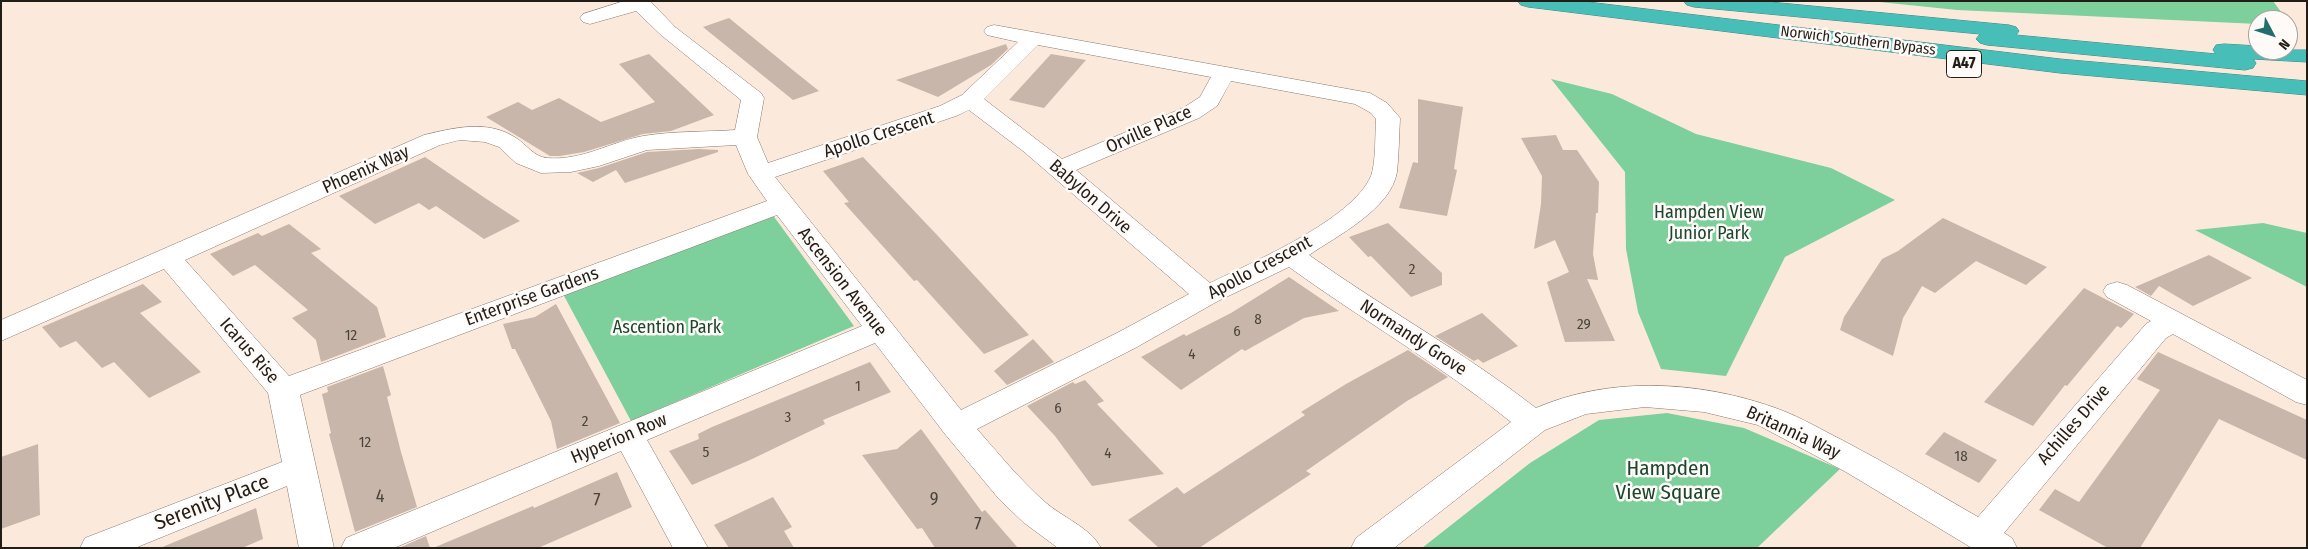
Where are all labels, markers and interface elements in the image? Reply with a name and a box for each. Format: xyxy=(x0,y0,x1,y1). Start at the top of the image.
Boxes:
north arrow xyxy=(2248,10,2298,60)
street label: Norwich Southern Bypass xyxy=(1779,23,1937,59)
text: N xyxy=(2275,36,2293,53)
road number: A47 xyxy=(1946,51,1982,78)
street label: Orville Place xyxy=(1103,101,1195,159)
street label: Apollo Crescent xyxy=(821,107,937,163)
street label: Phoenix Way xyxy=(319,141,413,199)
street label: Babylon Drive xyxy=(1044,155,1136,239)
park label: Hampden View Junior Park xyxy=(1654,202,1764,244)
street label: Ascension Avenue xyxy=(793,223,891,341)
street label: Apollo Crescent xyxy=(1204,232,1316,304)
house number: 2 xyxy=(1409,261,1415,279)
street label: Enterprise Gardens xyxy=(462,263,602,331)
street label: Normandy Grove xyxy=(1356,295,1470,381)
house number: 8 xyxy=(1254,311,1262,329)
street label: Icarus Rise xyxy=(215,314,283,388)
house number: 29 xyxy=(1577,316,1591,334)
park label: Ascention Park xyxy=(613,317,721,339)
house number: 6 xyxy=(1233,323,1241,341)
house number: 12 xyxy=(345,327,357,345)
house number: 4 xyxy=(1188,346,1196,364)
house number: 1 xyxy=(855,378,861,396)
street label: Achilles Drive xyxy=(2033,380,2115,470)
house number: 6 xyxy=(1054,400,1062,418)
street label: Britannia Way xyxy=(1743,402,1843,464)
street label: Hyperion Row xyxy=(568,409,670,469)
house number: 3 xyxy=(785,409,791,427)
house number: 2 xyxy=(582,413,588,431)
house number: 12 xyxy=(359,434,371,452)
house number: 5 xyxy=(703,444,709,462)
house number: 4 xyxy=(1104,445,1112,463)
house number: 18 xyxy=(1954,448,1968,466)
park label: Hampden View Square xyxy=(1615,456,1721,506)
street label: Serenity Place xyxy=(151,470,273,536)
house number: 4 xyxy=(376,486,384,508)
house number: 9 xyxy=(930,489,938,511)
house number: 7 xyxy=(593,490,601,512)
house number: 7 xyxy=(974,514,982,536)

